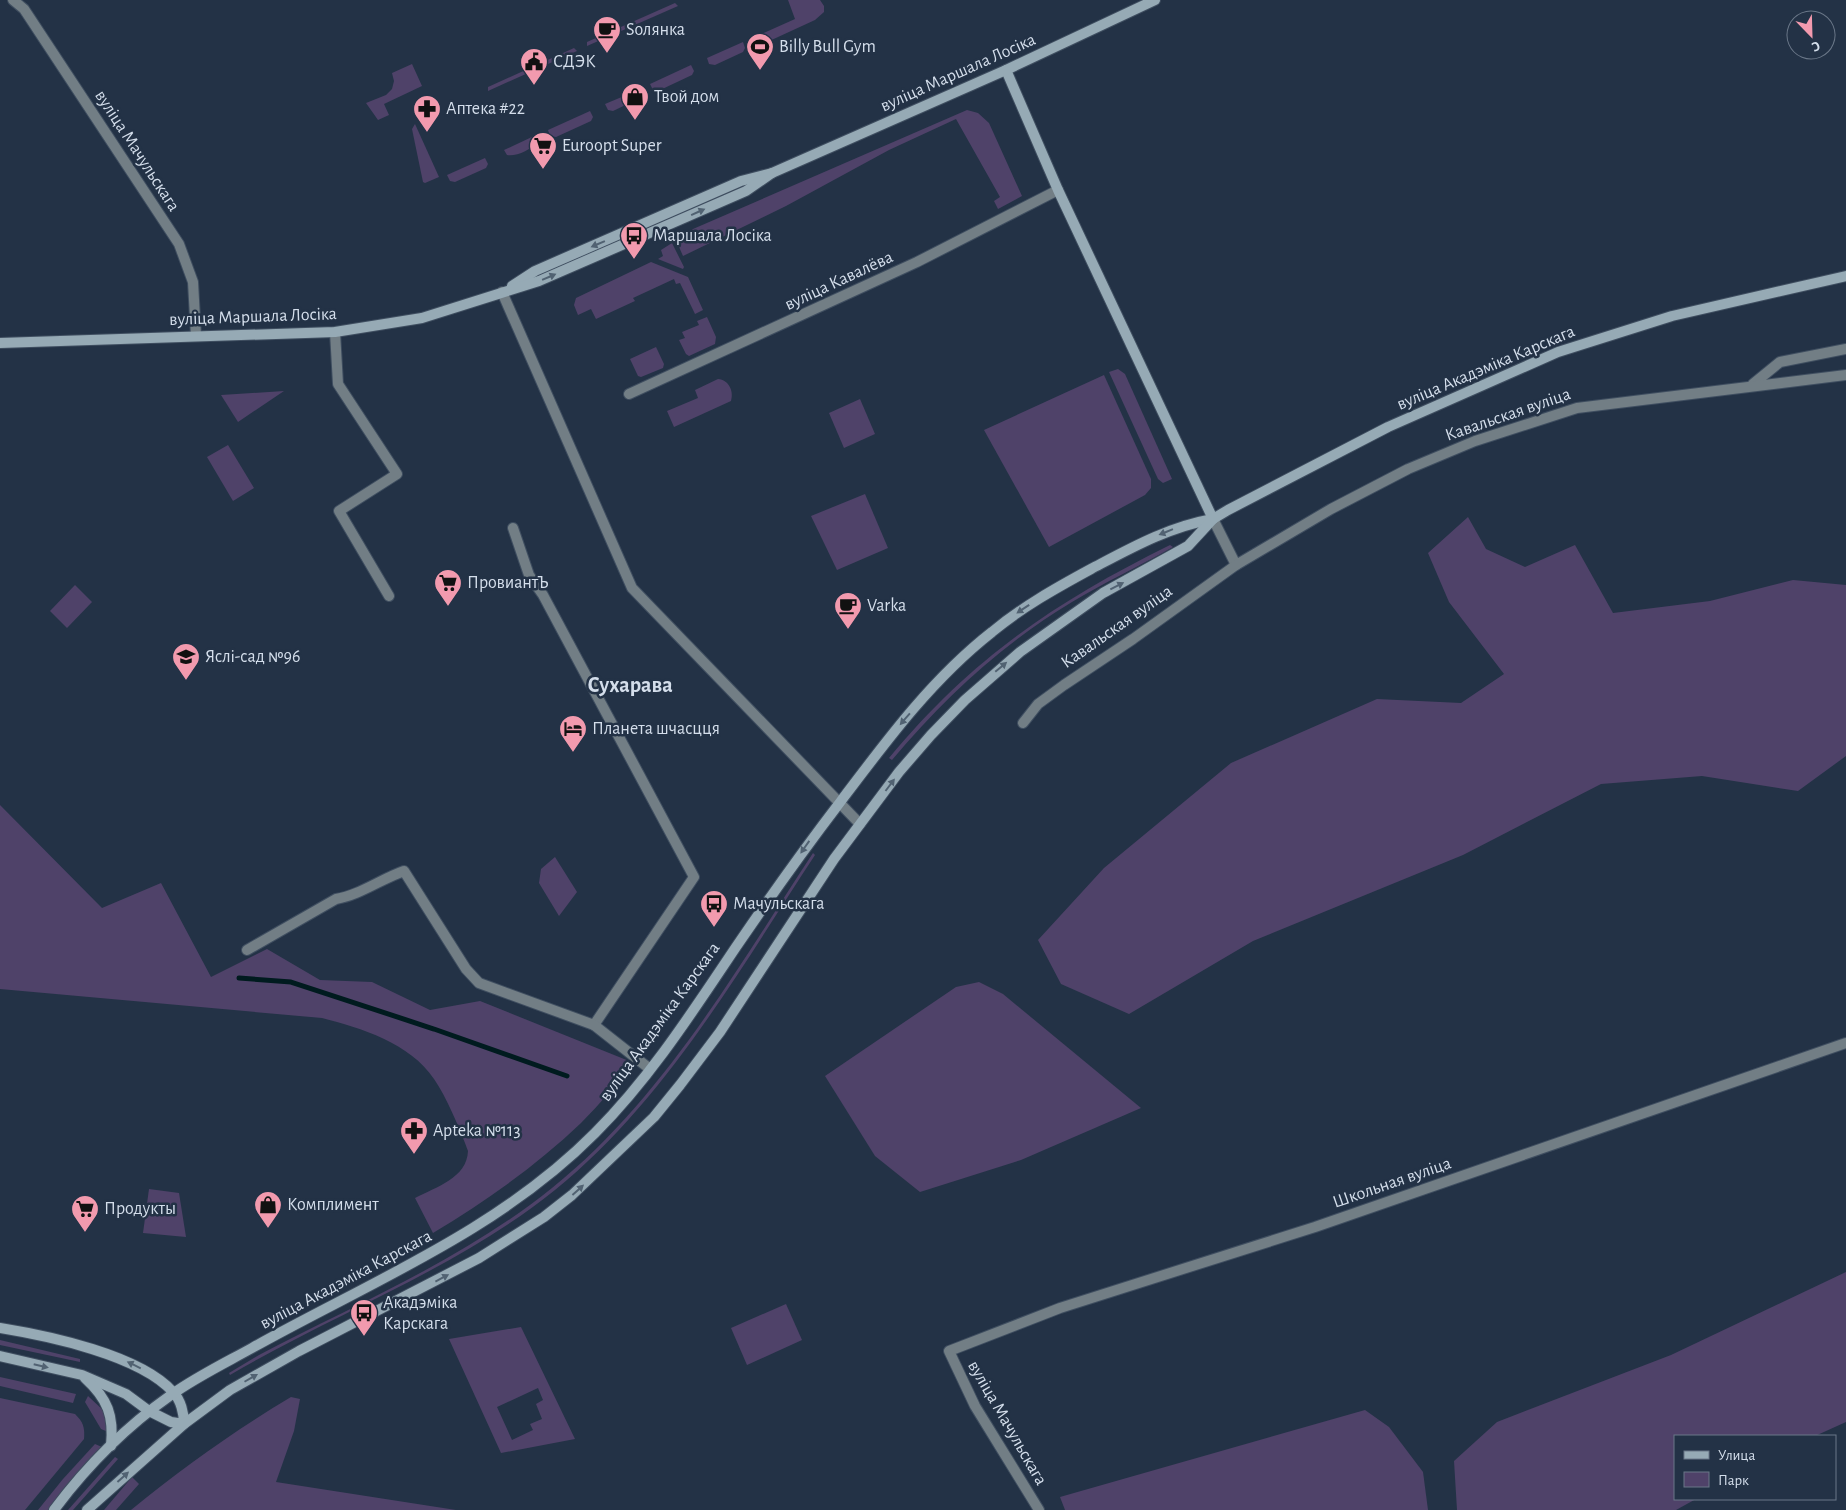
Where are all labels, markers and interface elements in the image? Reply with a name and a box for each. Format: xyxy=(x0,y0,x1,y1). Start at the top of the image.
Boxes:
north arrow xyxy=(1786,10,1836,60)
cafe icon: Sолянка xyxy=(592,15,622,54)
place label: Sолянка xyxy=(626,21,685,39)
street label: вуліца Маршала Лосіка xyxy=(878,31,1038,115)
sports icon: Billy Bull Gym xyxy=(745,32,775,71)
place label: Billy Bull Gym xyxy=(779,38,876,56)
text: С xyxy=(1809,38,1822,54)
public building icon: СДЭК xyxy=(519,47,549,86)
place label: СДЭК xyxy=(553,53,596,71)
shop icon: Твой дом xyxy=(620,82,650,121)
street label: вуліца Мачульскага xyxy=(91,87,183,215)
place label: Твой дом xyxy=(654,88,719,106)
pharmacy icon: Аптека #22 xyxy=(412,94,442,133)
place label: Аптека #22 xyxy=(446,100,525,118)
supermarket icon: Euroopt Super xyxy=(528,131,558,170)
place label: Euroopt Super xyxy=(562,137,662,155)
one-way arrow xyxy=(691,208,705,216)
bus stop icon: Маршала Лосіка xyxy=(619,221,649,260)
place label: Маршала Лосіка xyxy=(653,227,772,245)
one-way arrow xyxy=(591,240,605,248)
street label: вуліца Кавалёва xyxy=(782,248,896,314)
one-way arrow xyxy=(542,273,556,281)
street label: вуліца Маршала Лосіка xyxy=(169,305,337,329)
street label: вуліца Акадэміка Карскага xyxy=(1394,322,1578,414)
street label: Кавальская вуліца xyxy=(1443,385,1573,445)
one-way arrow xyxy=(1159,528,1173,536)
supermarket icon: ПровиантЪ xyxy=(433,568,463,607)
place label: ПровиантЪ xyxy=(467,574,549,592)
street label: Кавальская вуліца xyxy=(1058,582,1176,672)
one-way arrow xyxy=(1110,582,1124,590)
cafe icon: Varka xyxy=(833,591,863,630)
place label: Varka xyxy=(867,597,906,615)
one-way arrow xyxy=(1017,604,1030,614)
school or university icon: Яслі-сад №96 xyxy=(171,642,201,681)
place label: Яслі-сад №96 xyxy=(205,648,300,666)
one-way arrow xyxy=(995,662,1008,673)
district label: Сухарава xyxy=(587,674,673,697)
one-way arrow xyxy=(899,712,910,725)
hotel icon: Планета шчасцця xyxy=(558,714,588,753)
place label: Планета шчасцця xyxy=(592,720,720,738)
one-way arrow xyxy=(884,779,895,792)
one-way arrow xyxy=(800,840,810,854)
bus stop icon: Мачульскага xyxy=(699,889,729,928)
place label: Мачульскага xyxy=(733,895,825,913)
street label: вуліца Акадэміка Карскага xyxy=(596,939,724,1105)
pharmacy icon: Apteka №113 xyxy=(399,1116,429,1155)
place label: Apteka №113 xyxy=(433,1122,521,1140)
street label: Школьная вуліца xyxy=(1331,1154,1453,1212)
one-way arrow xyxy=(571,1184,583,1196)
shop icon: Комплимент xyxy=(253,1190,283,1229)
supermarket icon: Продукты xyxy=(70,1194,100,1233)
place label: Комплимент xyxy=(287,1196,379,1214)
place label: Продукты xyxy=(104,1200,176,1218)
street label: вуліца Акадэміка Карскага xyxy=(256,1226,436,1334)
one-way arrow xyxy=(434,1274,449,1282)
place label: Акадэміка Карскага xyxy=(383,1292,457,1335)
bus stop icon: Акадэміка Карскага xyxy=(349,1298,379,1337)
street label: вуліца Мачульскага xyxy=(964,1358,1050,1488)
one-way arrow xyxy=(127,1361,141,1369)
one-way arrow xyxy=(33,1362,48,1370)
one-way arrow xyxy=(244,1374,259,1382)
legend xyxy=(1674,1435,1836,1500)
text: Улица xyxy=(1718,1448,1755,1463)
one-way arrow xyxy=(116,1471,129,1482)
text: Парк xyxy=(1718,1473,1749,1488)

